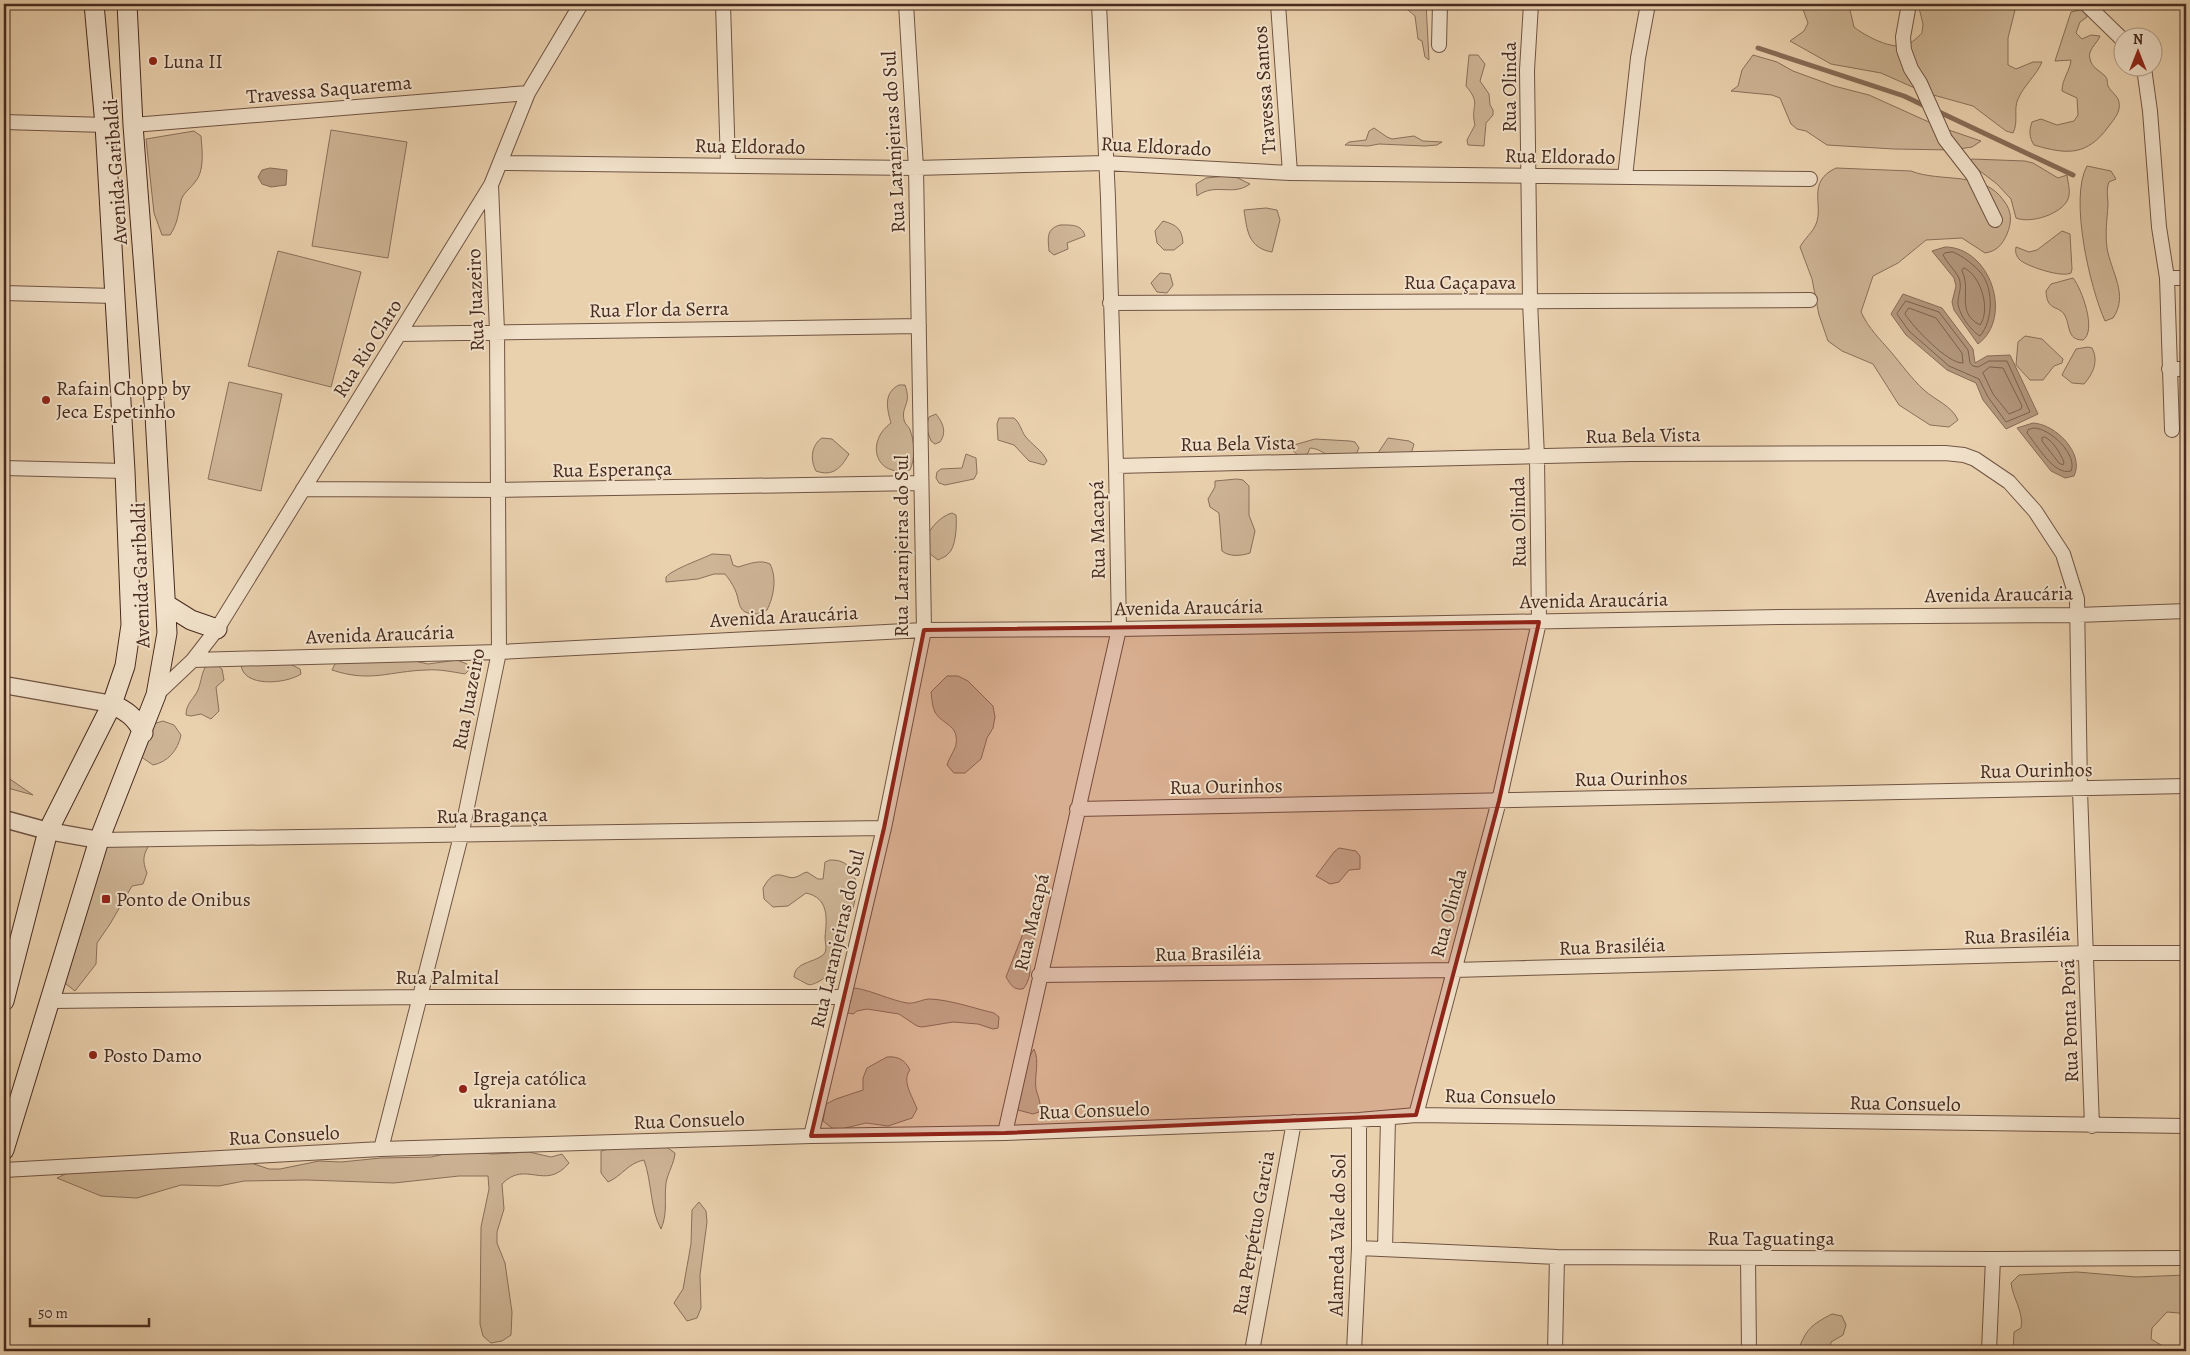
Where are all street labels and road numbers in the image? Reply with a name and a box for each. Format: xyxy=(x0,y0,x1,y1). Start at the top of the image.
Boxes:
street label: Travessa Santos xyxy=(1247,25,1282,155)
street label: Rua Olinda xyxy=(1496,41,1523,133)
street label: Rua Laranjeiras do Sul xyxy=(875,50,912,234)
street label: Travessa Saquarema xyxy=(245,69,414,110)
street label: Avenida Garibaldi xyxy=(97,98,134,247)
street label: Rua Eldorado xyxy=(1100,130,1212,163)
street label: Rua Eldorado xyxy=(694,132,806,161)
street label: Rua Eldorado xyxy=(1504,142,1616,171)
street label: Rua Juazeiro xyxy=(460,248,491,352)
street label: Rua Caçapava xyxy=(1404,269,1517,296)
street label: Rua Rio Claro xyxy=(326,294,408,403)
street label: Rua Flor da Serra xyxy=(589,295,730,324)
street label: Rua Bela Vista xyxy=(1585,421,1702,450)
street label: Rua Bela Vista xyxy=(1180,429,1297,458)
street label: Rua Esperança xyxy=(552,455,673,484)
street label: Rua Laranjeiras do Sul xyxy=(888,455,915,637)
street label: Rua Olinda xyxy=(1504,476,1533,568)
street label: Rua Macapá xyxy=(1083,479,1112,580)
street label: Avenida Garibaldi xyxy=(124,502,157,649)
street label: Avenida Araucária xyxy=(1924,580,2074,609)
street label: Avenida Araucária xyxy=(1519,586,1669,615)
street label: Avenida Araucária xyxy=(1114,593,1264,622)
street label: Avenida Araucária xyxy=(708,599,860,634)
street label: Avenida Araucária xyxy=(304,618,455,651)
street label: Rua Juazeiro xyxy=(445,646,492,752)
street label: Rua Ourinhos xyxy=(1979,756,2093,785)
street label: Rua Ourinhos xyxy=(1574,764,1688,793)
street label: Rua Ourinhos xyxy=(1169,772,1283,801)
street label: Rua Bragança xyxy=(436,801,549,830)
street label: Rua Laranjeiras do Sul xyxy=(804,847,871,1031)
street label: Rua Olinda xyxy=(1424,865,1473,961)
street label: Rua Macapá xyxy=(1007,870,1056,974)
street label: Rua Brasiléia xyxy=(1963,920,2071,951)
street label: Rua Brasiléia xyxy=(1558,931,1666,962)
street label: Rua Brasiléia xyxy=(1154,939,1262,968)
street label: Rua Ponta Porã xyxy=(2054,958,2085,1083)
street label: Rua Palmital xyxy=(395,964,499,991)
street label: Rua Consuelo xyxy=(1444,1082,1556,1111)
street label: Rua Consuelo xyxy=(1849,1089,1961,1118)
street label: Rua Consuelo xyxy=(1038,1095,1150,1126)
street label: Rua Consuelo xyxy=(633,1105,745,1136)
street label: Rua Consuelo xyxy=(228,1119,340,1152)
street label: Rua Perpétuo Garcia xyxy=(1226,1148,1281,1318)
street label: Alameda Vale do Sol xyxy=(1323,1153,1352,1317)
street label: Rua Taguatinga xyxy=(1707,1225,1835,1252)

